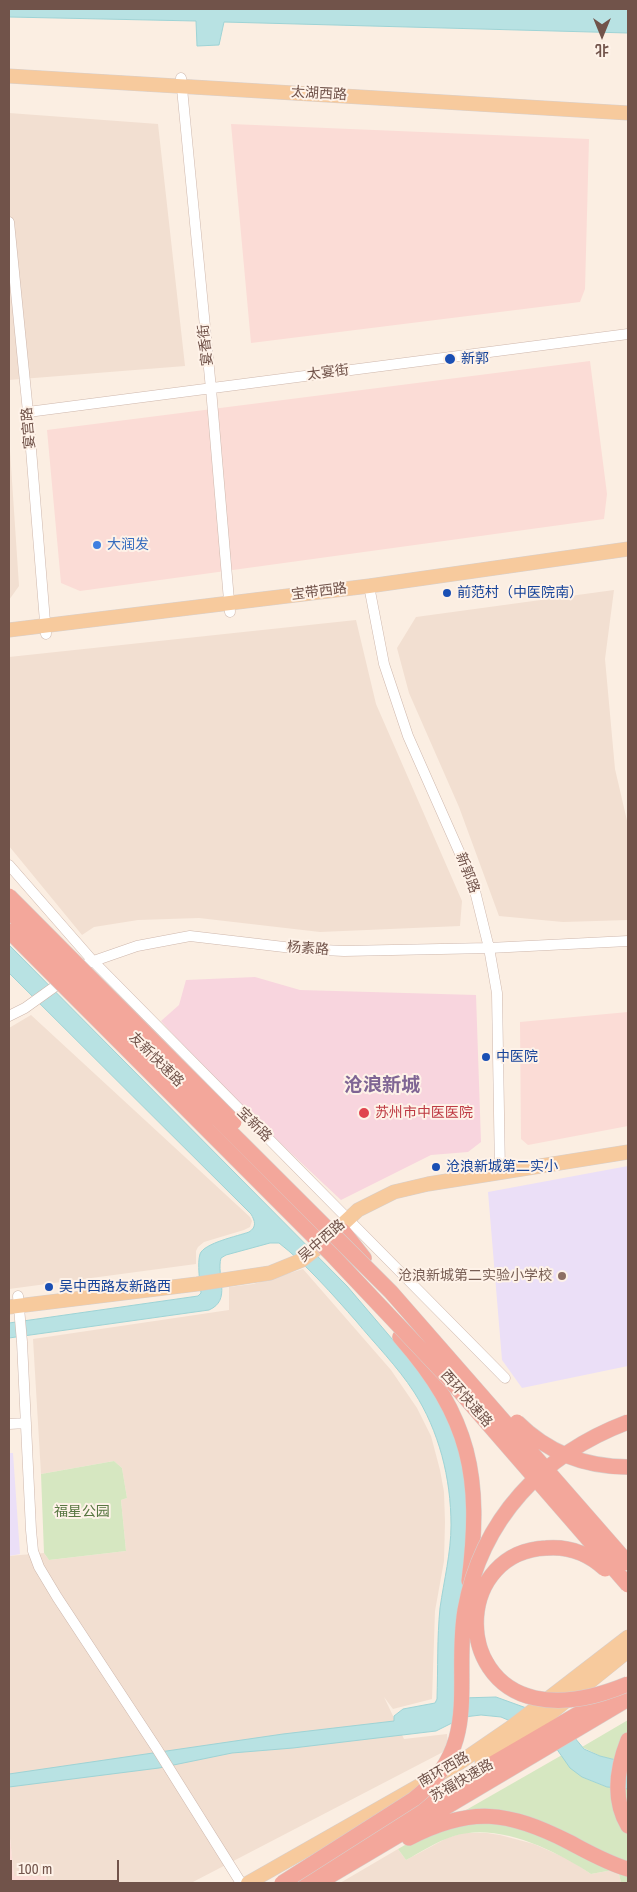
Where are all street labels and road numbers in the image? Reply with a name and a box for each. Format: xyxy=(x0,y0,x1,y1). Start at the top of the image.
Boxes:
street label: 太湖西路 xyxy=(291,84,347,104)
street label: 宴香街 xyxy=(195,323,217,367)
street label: 太宴街 xyxy=(306,362,350,384)
street label: 宴宫路 xyxy=(19,406,39,450)
street label: 宝带西路 xyxy=(290,580,348,604)
street label: 新郭路 xyxy=(452,850,482,896)
street label: 杨素路 xyxy=(286,939,330,959)
street label: 友新快速路 xyxy=(125,1029,187,1091)
street label: 宝新路 xyxy=(233,1104,275,1146)
street label: 吴中西路 xyxy=(295,1216,349,1266)
street label: 西环快速路 xyxy=(437,1367,495,1431)
street label: 南环西路 xyxy=(416,1749,472,1791)
street label: 苏福快速路 xyxy=(427,1756,497,1806)

